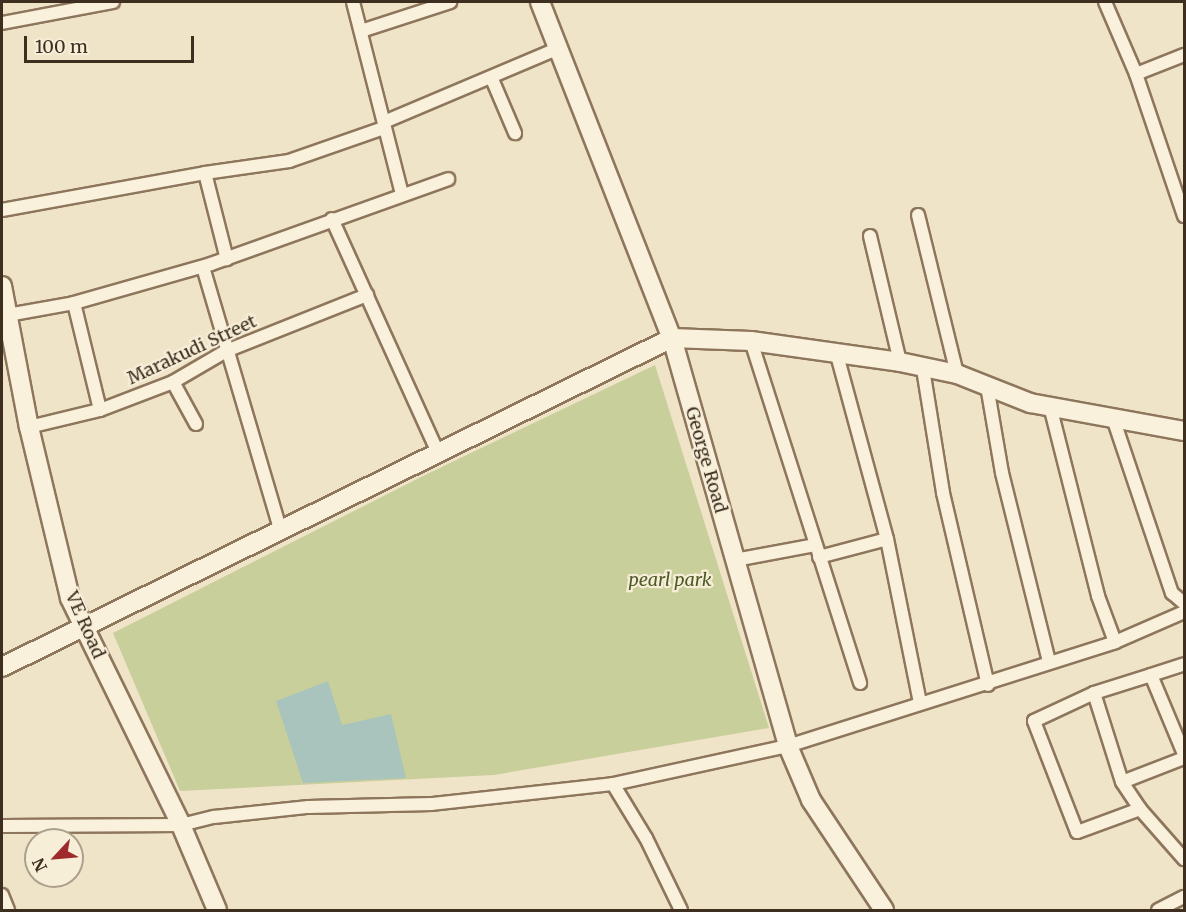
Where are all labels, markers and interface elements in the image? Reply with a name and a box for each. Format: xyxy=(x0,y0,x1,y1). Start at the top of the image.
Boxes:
scale bar xyxy=(27,24,196,62)
text: 100 m xyxy=(35,35,88,58)
street label: Marakudi Street xyxy=(124,311,260,389)
street label: George Road xyxy=(681,404,731,516)
park label: pearl park xyxy=(628,569,712,591)
street label: VE Road xyxy=(61,588,109,662)
north arrow xyxy=(24,828,84,888)
text: N xyxy=(28,855,51,875)

